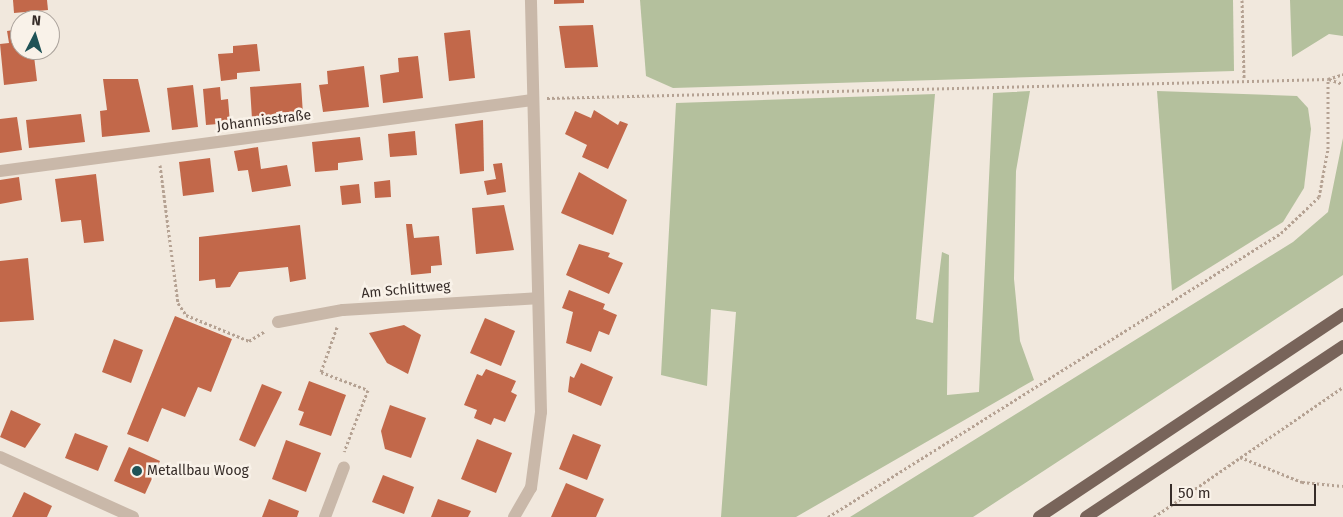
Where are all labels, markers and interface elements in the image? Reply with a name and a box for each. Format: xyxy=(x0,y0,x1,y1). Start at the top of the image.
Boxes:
north arrow xyxy=(10,10,60,60)
text: N xyxy=(31,12,42,29)
street label: Johannisstraße xyxy=(216,107,312,135)
street label: Am Schlittweg xyxy=(361,278,451,302)
place label: Metallbau Woog xyxy=(147,463,249,479)
marker: Metallbau Woog xyxy=(131,465,143,477)
scale bar xyxy=(1173,474,1319,506)
text: 50 m xyxy=(1178,484,1211,502)

